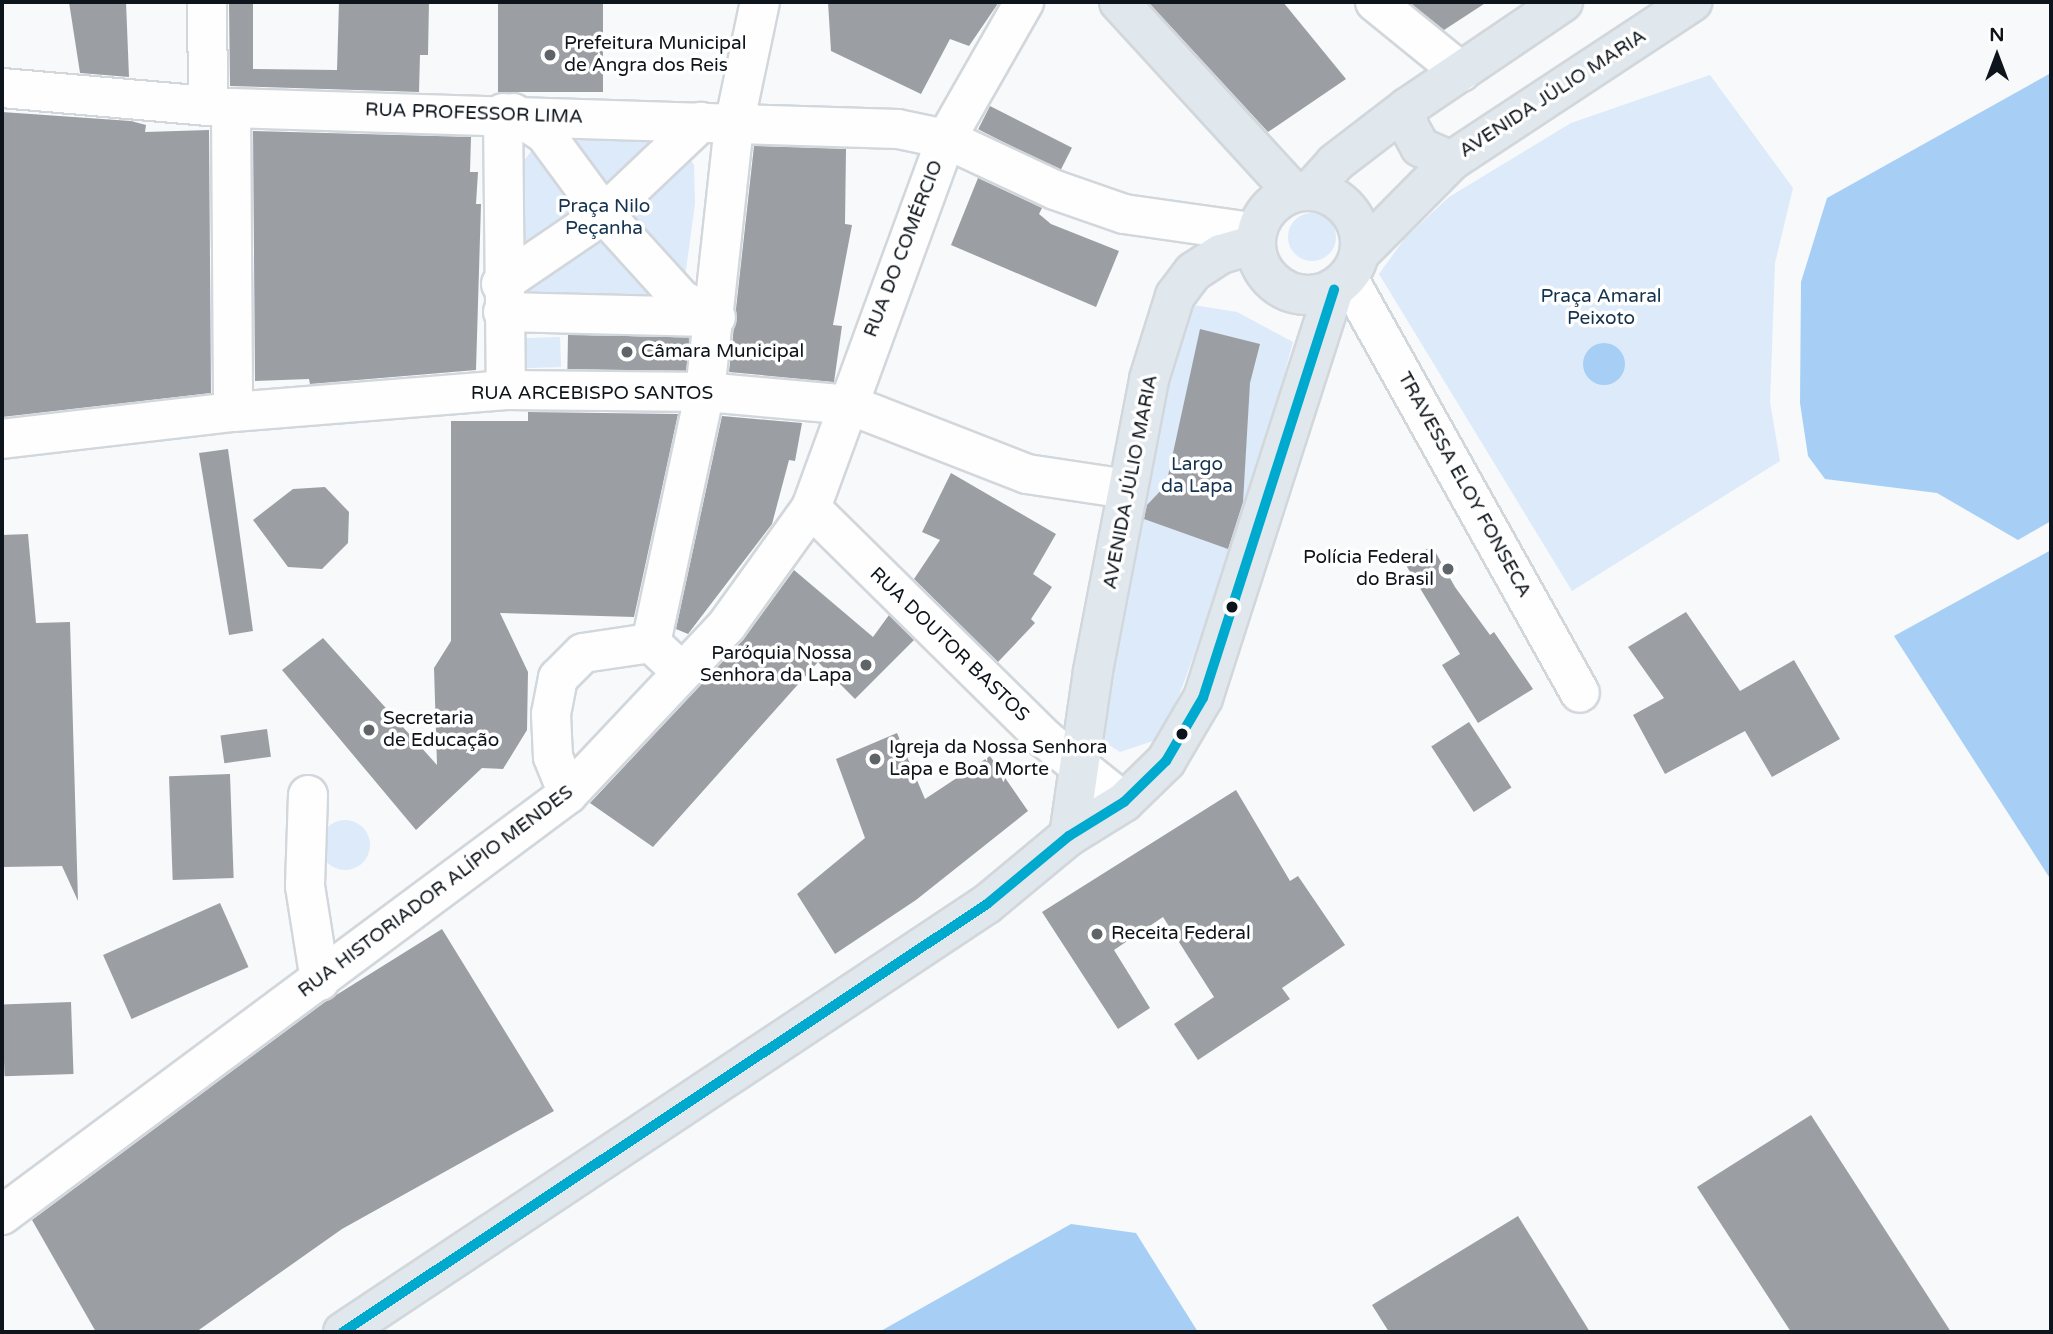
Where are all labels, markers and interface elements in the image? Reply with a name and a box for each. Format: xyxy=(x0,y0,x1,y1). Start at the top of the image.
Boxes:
north arrow xyxy=(1962,21,2032,91)
text: N xyxy=(1989,24,2005,46)
street label: AVENIDA JÚLIO MARIA xyxy=(1455,25,1651,163)
place label: Prefeitura Municipal de Angra dos Reis xyxy=(564,33,747,77)
marker: Prefeitura Municipal de Angra dos Reis xyxy=(542,47,558,63)
street label: RUA PROFESSOR LIMA xyxy=(365,99,583,129)
street label: RUA DO COMÉRCIO xyxy=(860,157,948,341)
park label: Praça Nilo Peçanha xyxy=(558,196,650,240)
park label: Praça Amaral Peixoto xyxy=(1540,286,1662,330)
place label: Câmara Municipal xyxy=(641,341,804,363)
marker: Câmara Municipal xyxy=(619,344,635,360)
street label: TRAVESSA ELOY FONSECA xyxy=(1392,368,1536,602)
street label: AVENIDA JÚLIO MARIA xyxy=(1099,373,1163,591)
street label: RUA ARCEBISPO SANTOS xyxy=(471,383,713,405)
park label: Largo da Lapa xyxy=(1161,454,1233,498)
place label: Polícia Federal do Brasil xyxy=(1303,547,1434,591)
marker: Polícia Federal do Brasil xyxy=(1440,561,1456,577)
street label: RUA DOUTOR BASTOS xyxy=(865,563,1033,727)
unlabelled marker xyxy=(1225,600,1239,614)
place label: Paróquia Nossa Senhora da Lapa xyxy=(700,643,852,687)
marker: Paróquia Nossa Senhora da Lapa xyxy=(858,657,874,673)
place label: Secretaria de Educação xyxy=(383,708,499,752)
marker: Secretaria de Educação xyxy=(361,722,377,738)
unlabelled marker xyxy=(1175,727,1189,741)
place label: Igreja da Nossa Senhora Lapa e Boa Morte xyxy=(889,737,1107,781)
marker: Igreja da Nossa Senhora Lapa e Boa Morte xyxy=(867,751,883,767)
street label: RUA HISTORIADOR ALÍPIO MENDES xyxy=(294,781,578,1003)
place label: Receita Federal xyxy=(1111,923,1251,945)
marker: Receita Federal xyxy=(1089,926,1105,942)

